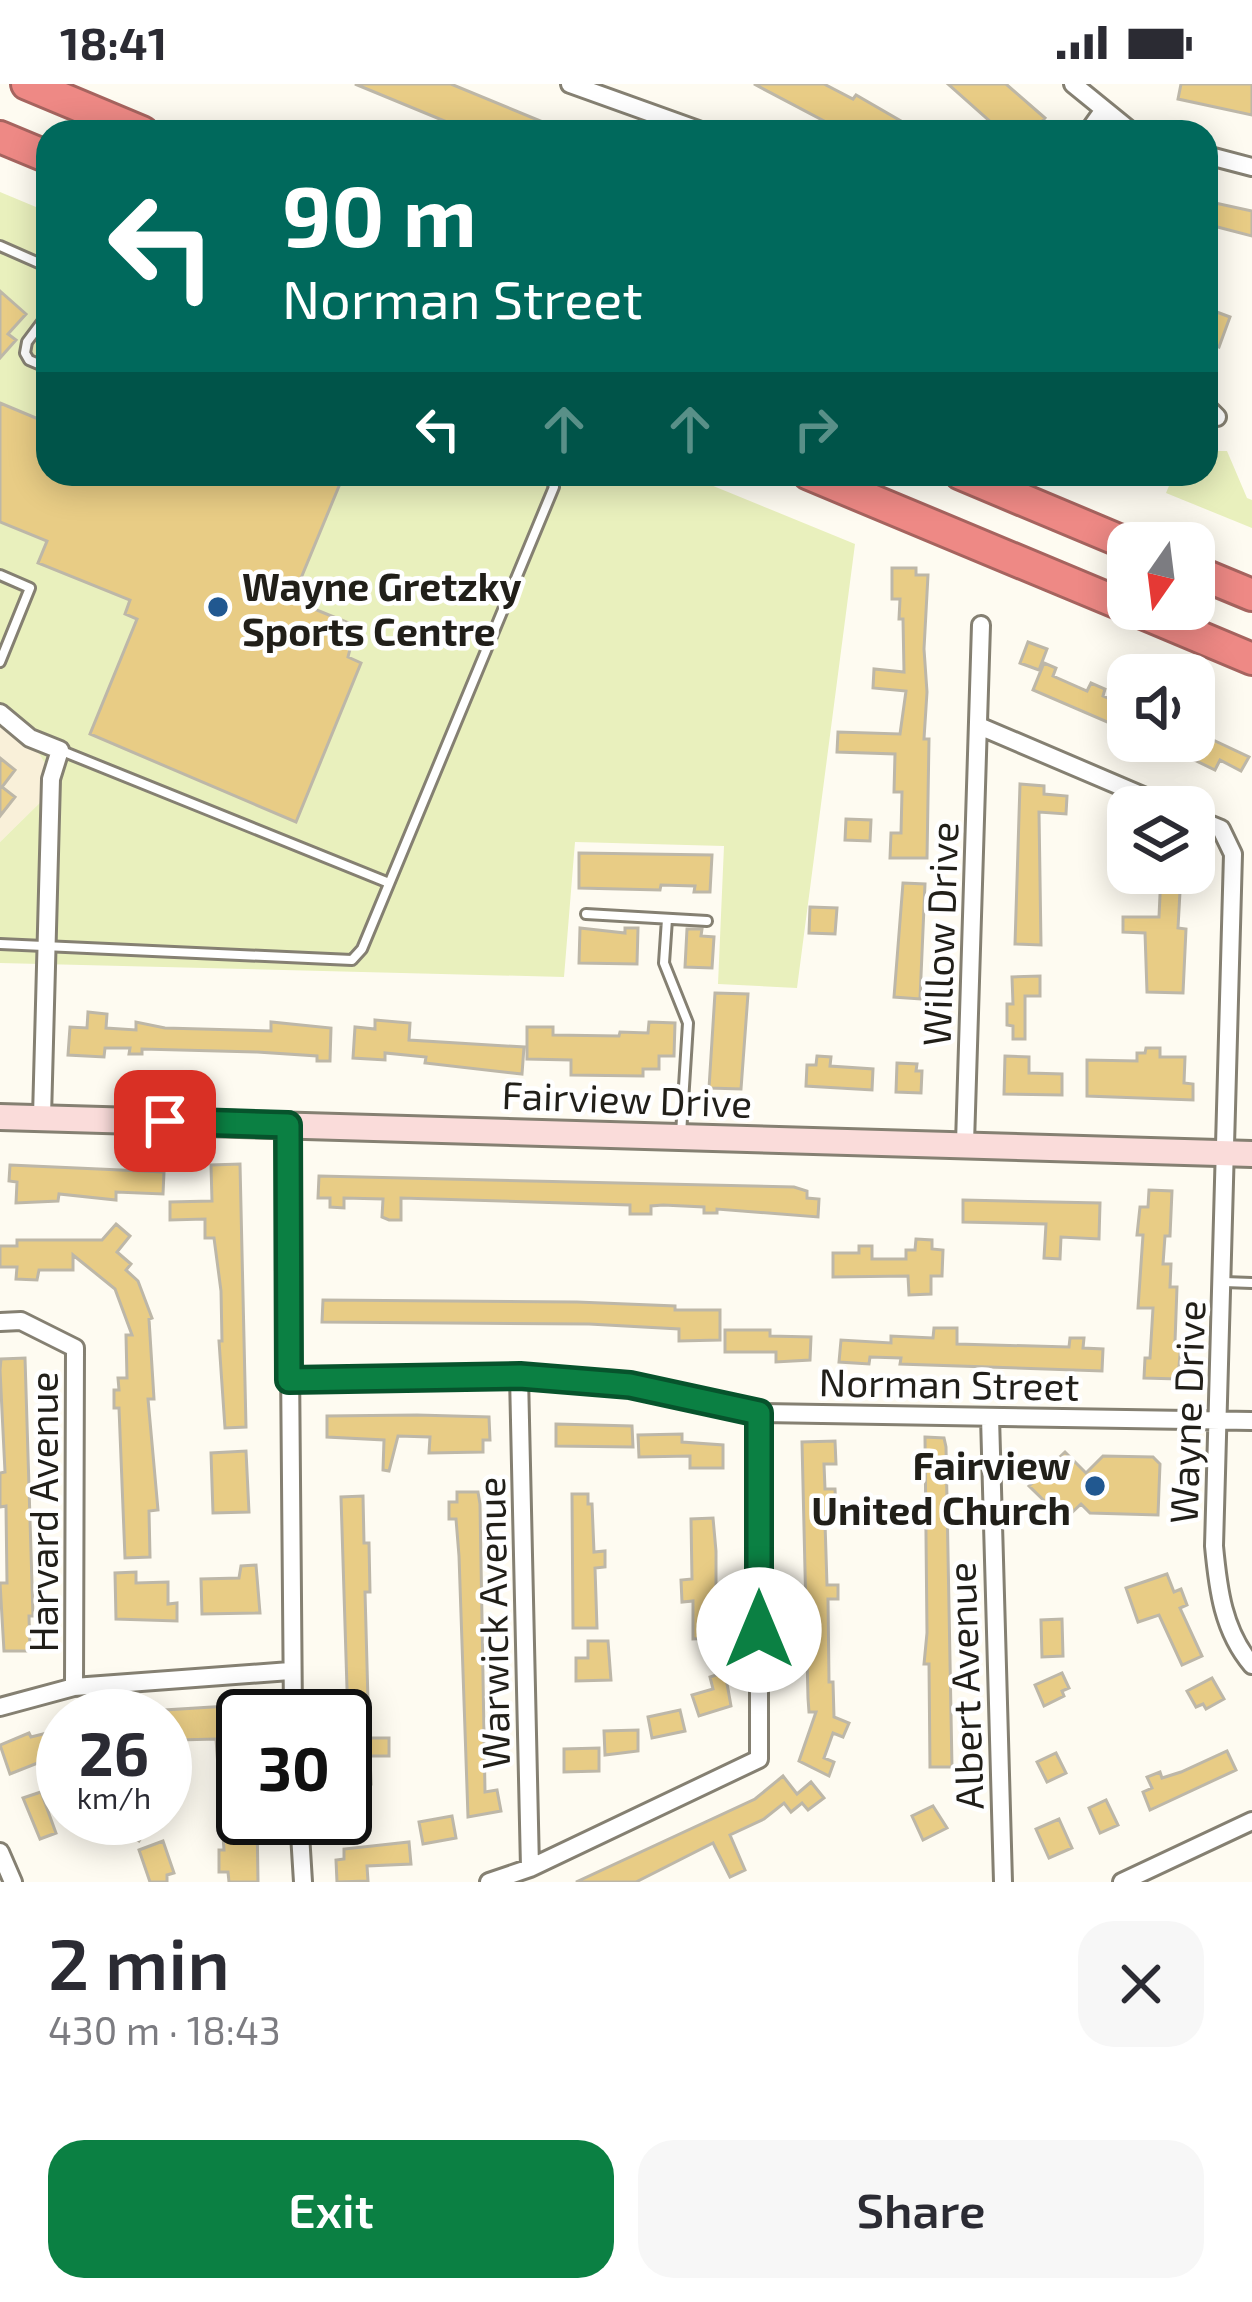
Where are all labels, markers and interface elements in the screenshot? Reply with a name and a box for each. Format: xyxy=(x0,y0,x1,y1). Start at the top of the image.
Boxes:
text: 18:41 xyxy=(60,15,167,69)
text: 90 m xyxy=(282,163,477,264)
icon: left xyxy=(84,168,240,324)
text: Norman Street xyxy=(282,265,643,330)
icon: left xyxy=(405,396,471,462)
icon: ahead xyxy=(531,396,597,462)
icon: ahead xyxy=(657,396,723,462)
icon: right xyxy=(783,396,849,462)
north arrow xyxy=(1107,522,1215,630)
map controls xyxy=(1107,522,1215,894)
place label: Wayne Gretzky Sports Centre xyxy=(242,562,522,654)
marker: Wayne Gretzky Sports Centre xyxy=(205,594,231,620)
button: sound xyxy=(1107,654,1215,762)
button: layers xyxy=(1107,786,1215,894)
street label: Willow Drive xyxy=(912,821,966,1047)
pin xyxy=(114,1070,216,1172)
street label: Fairview Drive xyxy=(501,1070,753,1126)
icon: arrive xyxy=(132,1088,198,1154)
street label: Wayne Drive xyxy=(1159,1300,1213,1524)
street label: Norman Street xyxy=(818,1357,1080,1409)
street label: Harvard Avenue xyxy=(19,1371,66,1653)
place label: Fairview United Church xyxy=(811,1441,1071,1533)
marker: Fairview United Church xyxy=(1082,1473,1108,1499)
street label: Warwick Avenue xyxy=(466,1476,518,1770)
street label: Albert Avenue xyxy=(936,1561,992,1811)
position arrow xyxy=(696,1567,822,1693)
speed limit sign: 30 xyxy=(216,1689,372,1845)
text: 26 xyxy=(79,1716,149,1788)
text: km/h xyxy=(77,1779,151,1815)
text: 2 min xyxy=(48,1918,230,2004)
button: close xyxy=(1078,1921,1204,2047)
text: 430 m · 18:43 xyxy=(48,2006,281,2053)
button: Exit xyxy=(48,2140,614,2278)
button: Share xyxy=(638,2140,1204,2278)

